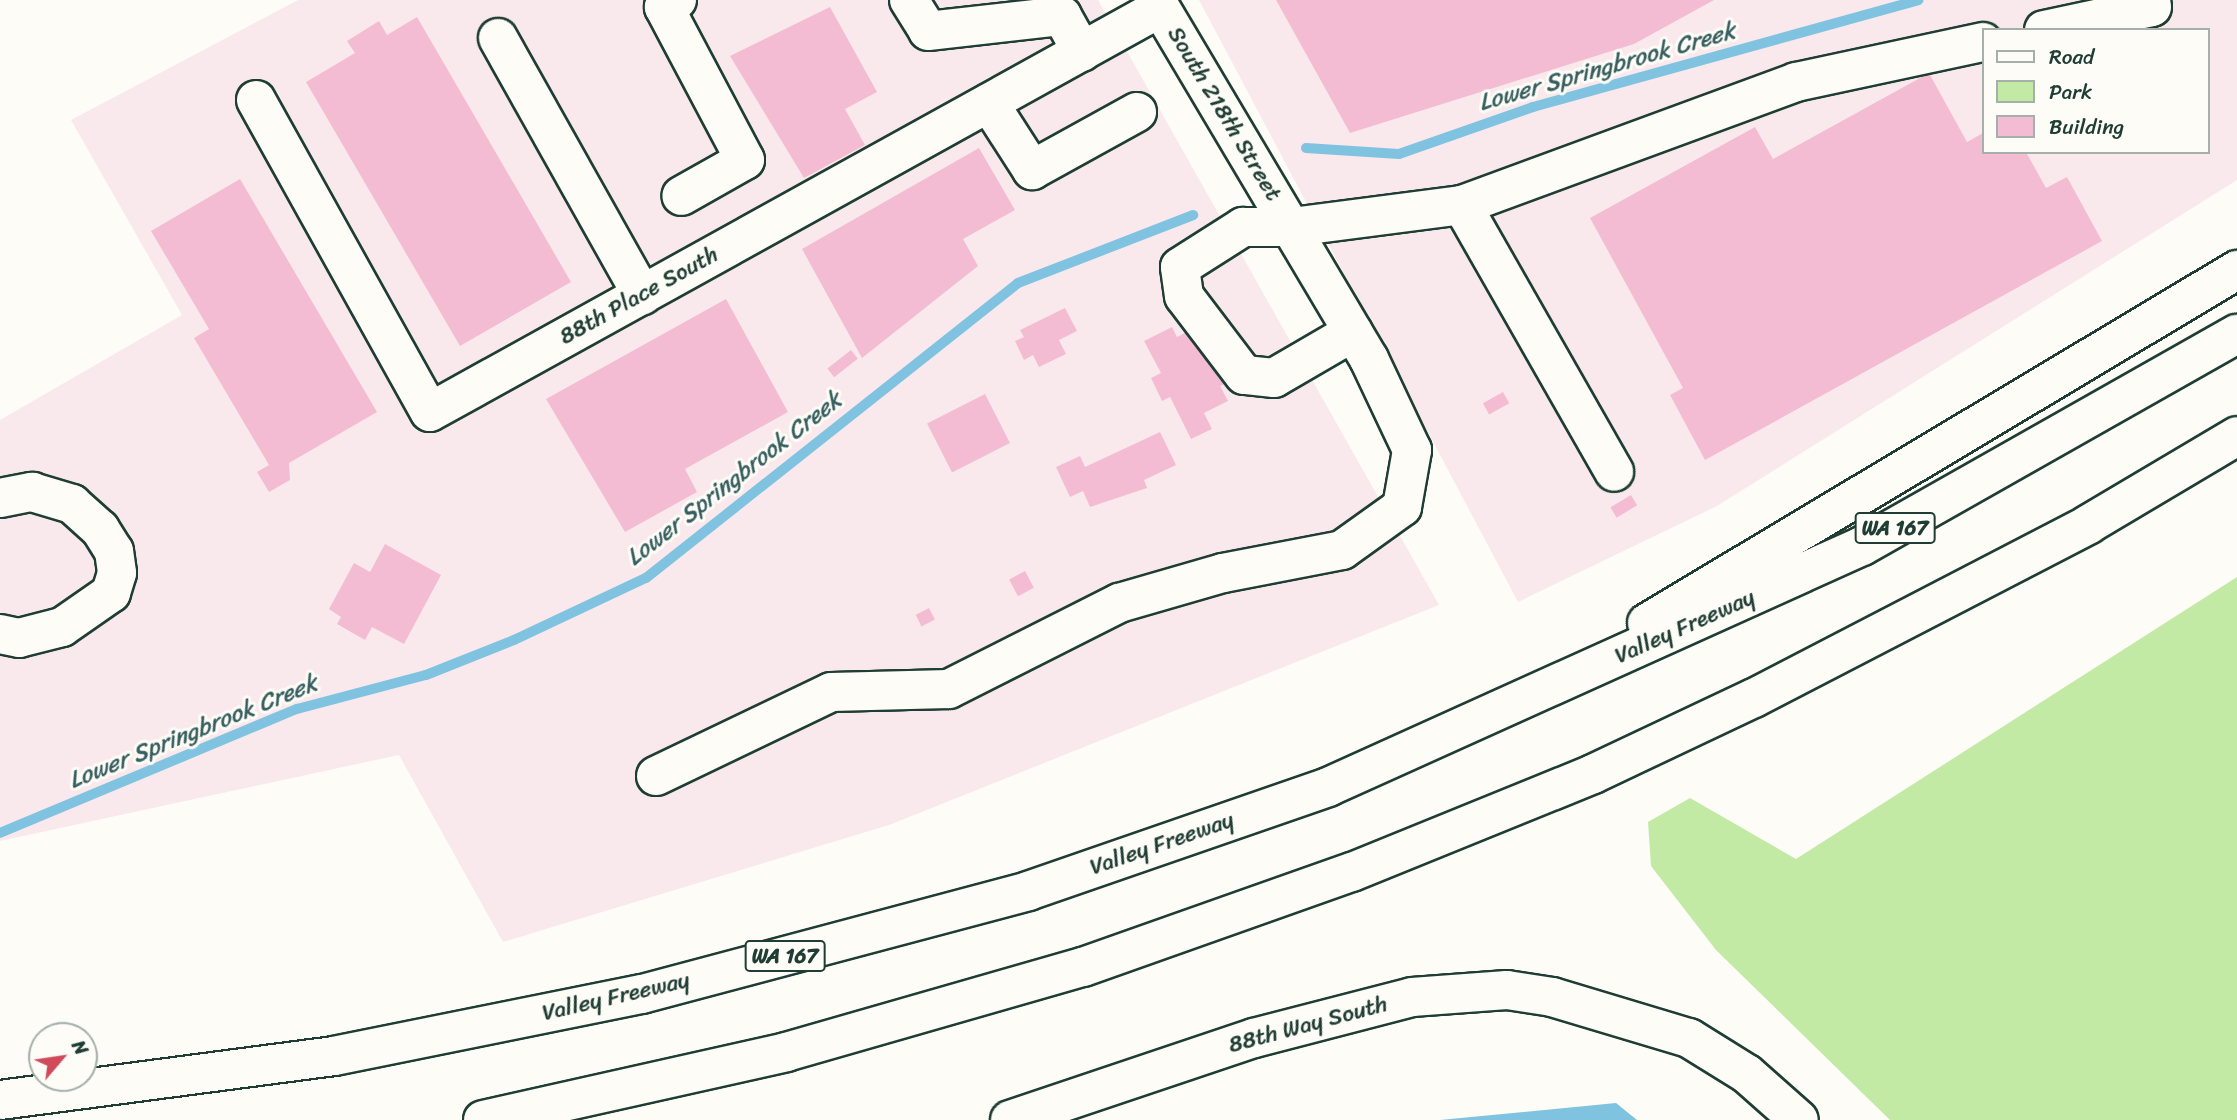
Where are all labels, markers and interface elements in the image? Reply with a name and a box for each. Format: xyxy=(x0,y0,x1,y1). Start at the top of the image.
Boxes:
water label: Lower Springbrook Creek xyxy=(1475,17,1739,117)
street label: South 218th Street xyxy=(1161,22,1287,206)
legend xyxy=(1982,28,2209,154)
text: Road xyxy=(2049,38,2094,76)
text: Park xyxy=(2049,73,2092,111)
text: Building xyxy=(2049,108,2124,146)
street label: 88th Place South xyxy=(555,241,723,351)
water label: Lower Springbrook Creek xyxy=(620,386,848,572)
road number: WA 167 xyxy=(1853,510,1937,546)
street label: Valley Freeway xyxy=(1610,584,1760,670)
water label: Lower Springbrook Creek xyxy=(64,669,322,795)
street label: Valley Freeway xyxy=(1086,806,1238,882)
road number: WA 167 xyxy=(743,939,827,974)
street label: Valley Freeway xyxy=(539,967,693,1027)
street label: 88th Way South xyxy=(1225,991,1391,1059)
north arrow xyxy=(28,1022,98,1092)
text: N xyxy=(62,1034,98,1061)

